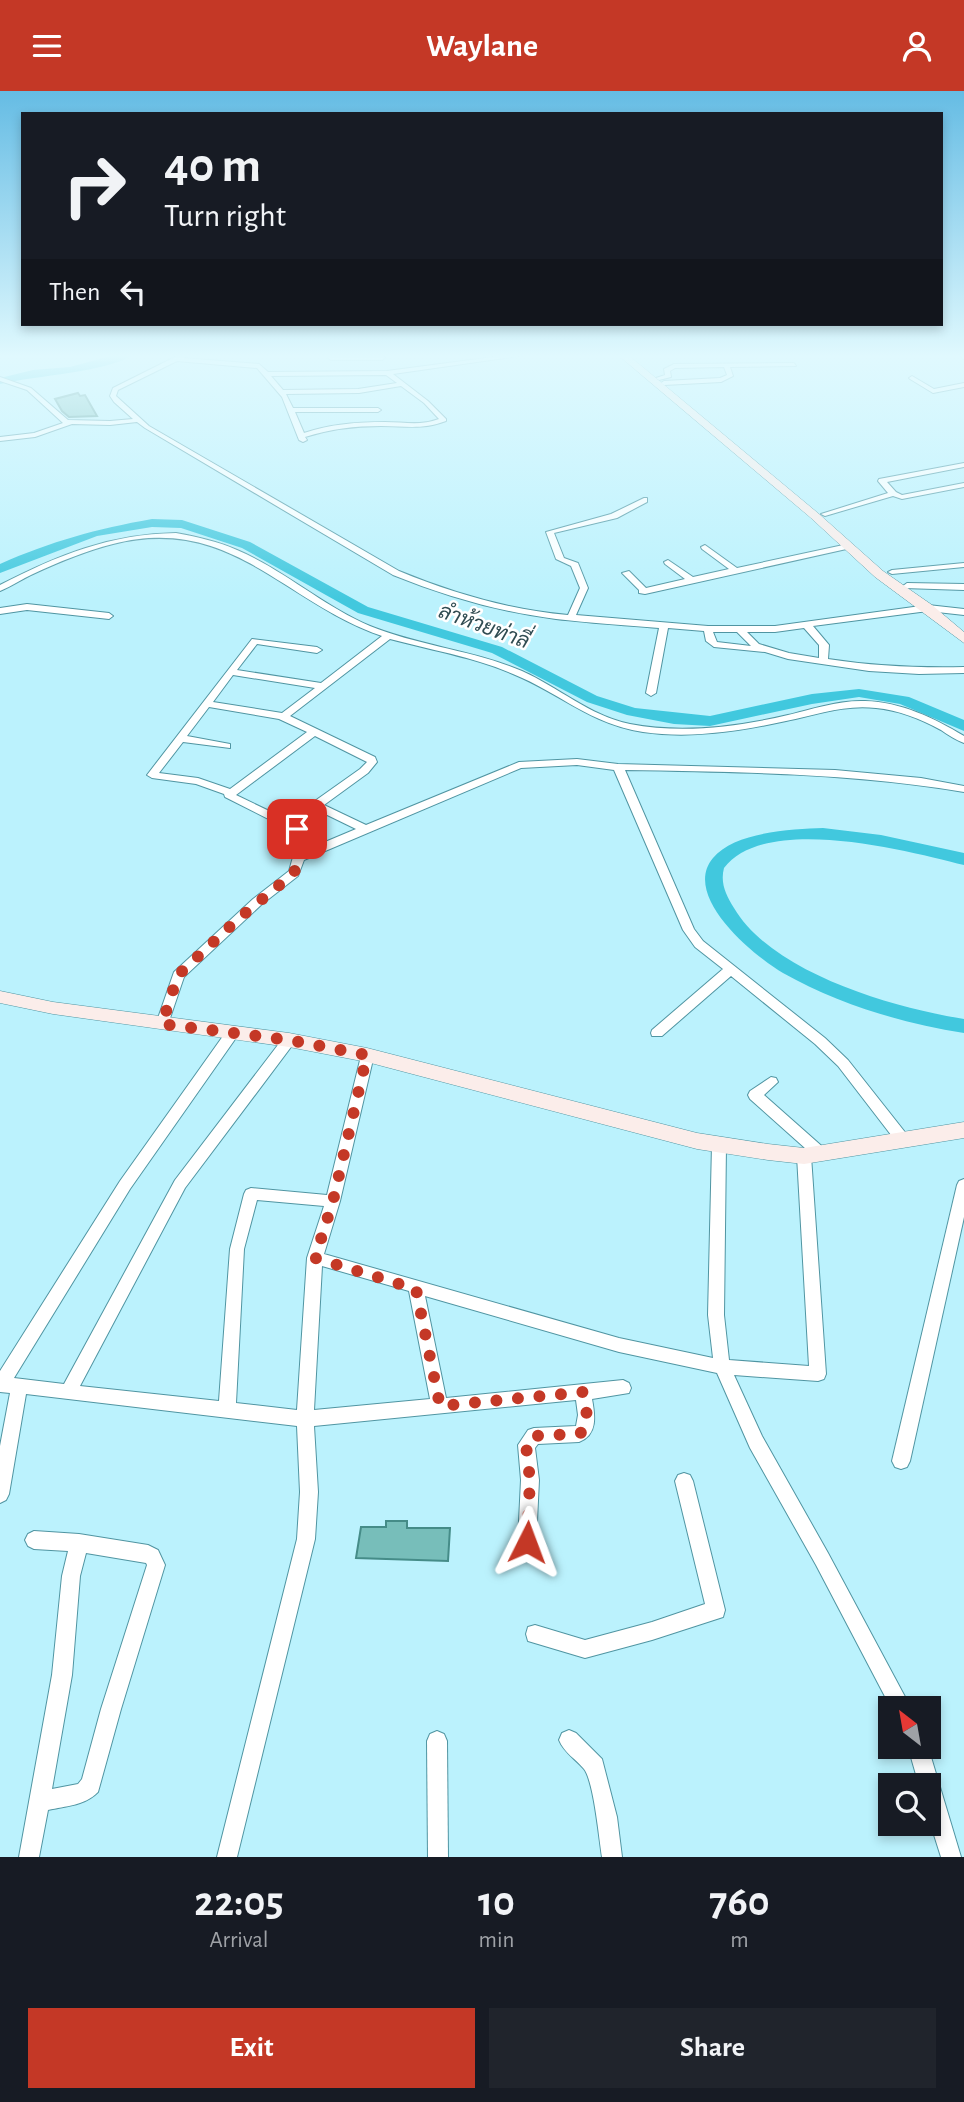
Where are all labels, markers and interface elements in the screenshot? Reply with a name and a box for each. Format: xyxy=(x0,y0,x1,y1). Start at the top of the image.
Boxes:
icon: menu xyxy=(28,27,66,65)
icon: person xyxy=(898,27,936,65)
text: Waylane xyxy=(426,30,538,62)
icon: right xyxy=(49,140,140,231)
text: 40 m xyxy=(164,142,261,191)
text: Turn right xyxy=(164,200,286,232)
icon: left xyxy=(114,273,152,311)
text: Then xyxy=(49,279,100,305)
water label: ลำห้วยท่าลี่ xyxy=(436,591,537,653)
pin xyxy=(267,799,327,859)
icon: arrive xyxy=(278,810,316,848)
position arrow xyxy=(490,1505,564,1579)
north arrow xyxy=(878,1696,942,1759)
map controls xyxy=(878,1696,941,1836)
button: search xyxy=(878,1773,941,1836)
text: 22:05 xyxy=(194,1881,284,1923)
text: 10 xyxy=(478,1881,515,1923)
text: 760 xyxy=(709,1881,770,1923)
text: Arrival xyxy=(209,1929,269,1952)
text: min xyxy=(479,1929,514,1952)
text: m xyxy=(730,1929,749,1952)
button: Exit xyxy=(28,2008,475,2088)
button: Share xyxy=(489,2008,936,2088)

